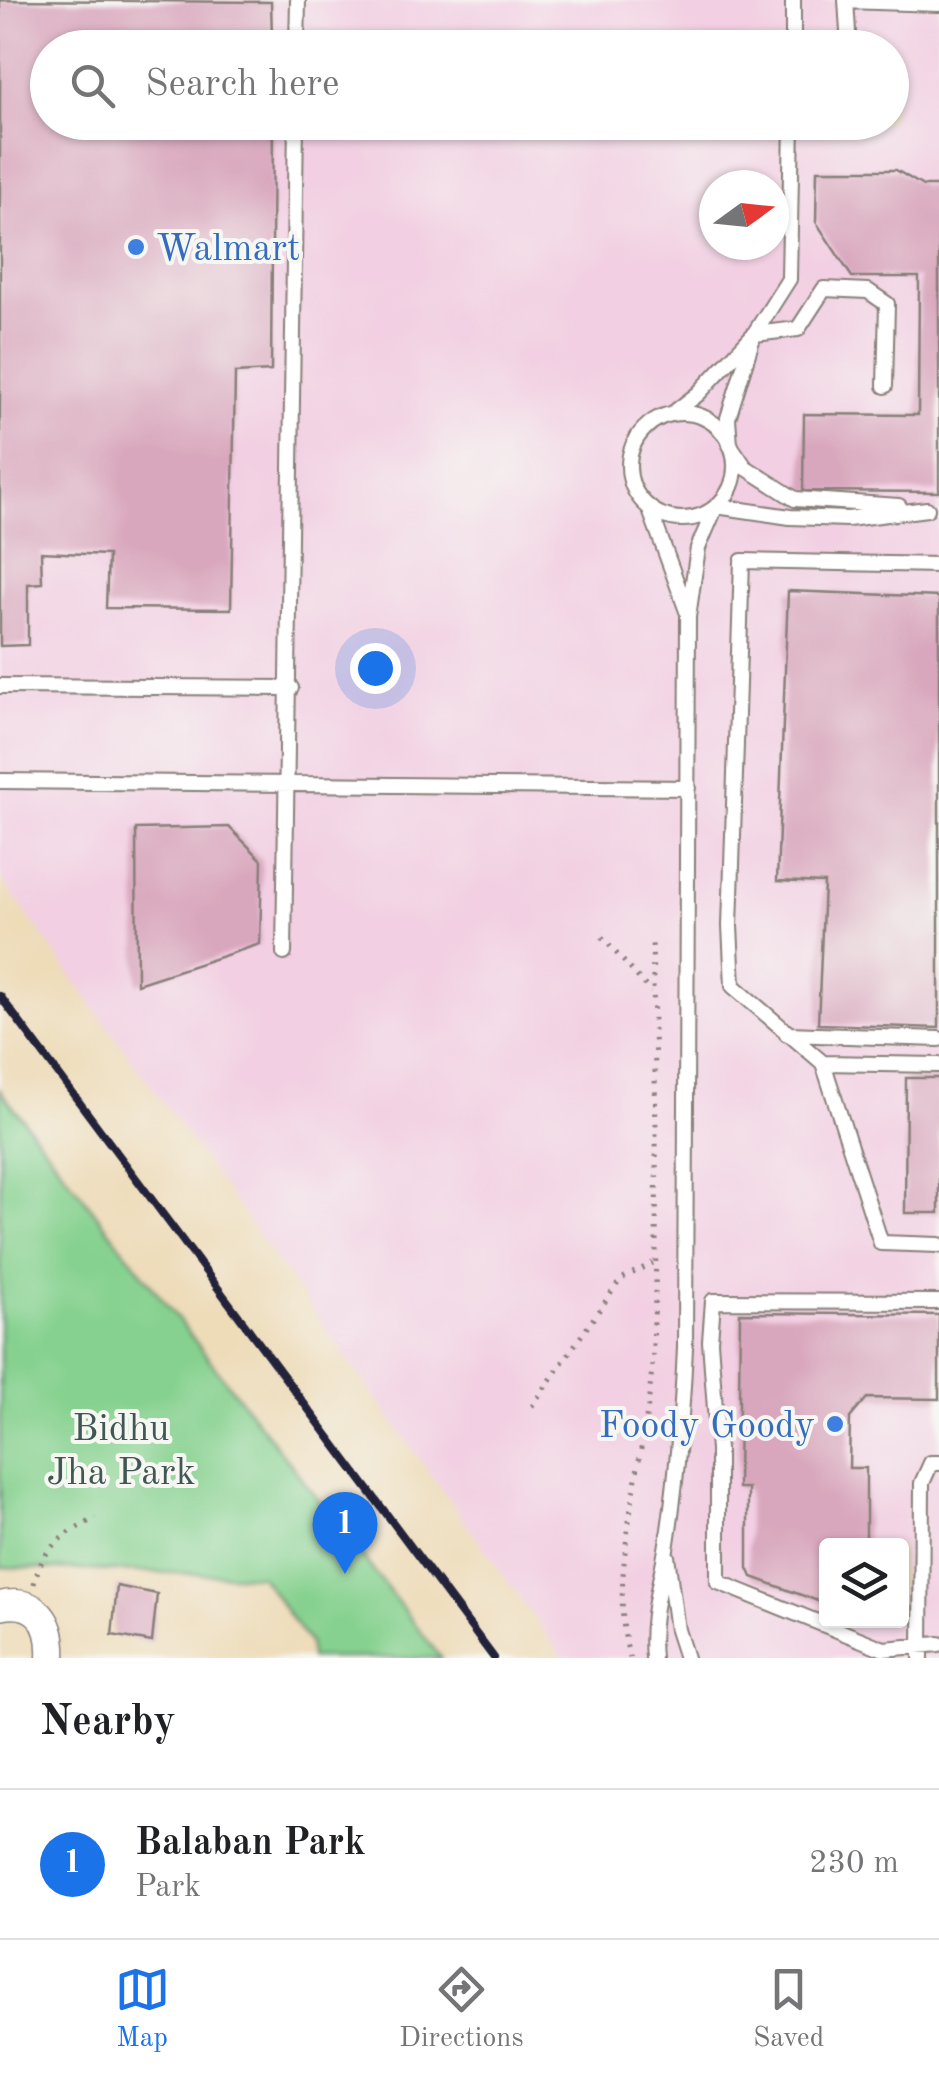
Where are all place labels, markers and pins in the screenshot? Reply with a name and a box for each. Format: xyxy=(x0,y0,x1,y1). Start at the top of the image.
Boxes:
place label: Walmart xyxy=(156,231,300,269)
marker: Walmart xyxy=(125,236,147,258)
place label: Foody Goody xyxy=(599,1408,815,1446)
marker: Foody Goody xyxy=(824,1413,846,1435)
pin: 1 xyxy=(312,1492,378,1574)

